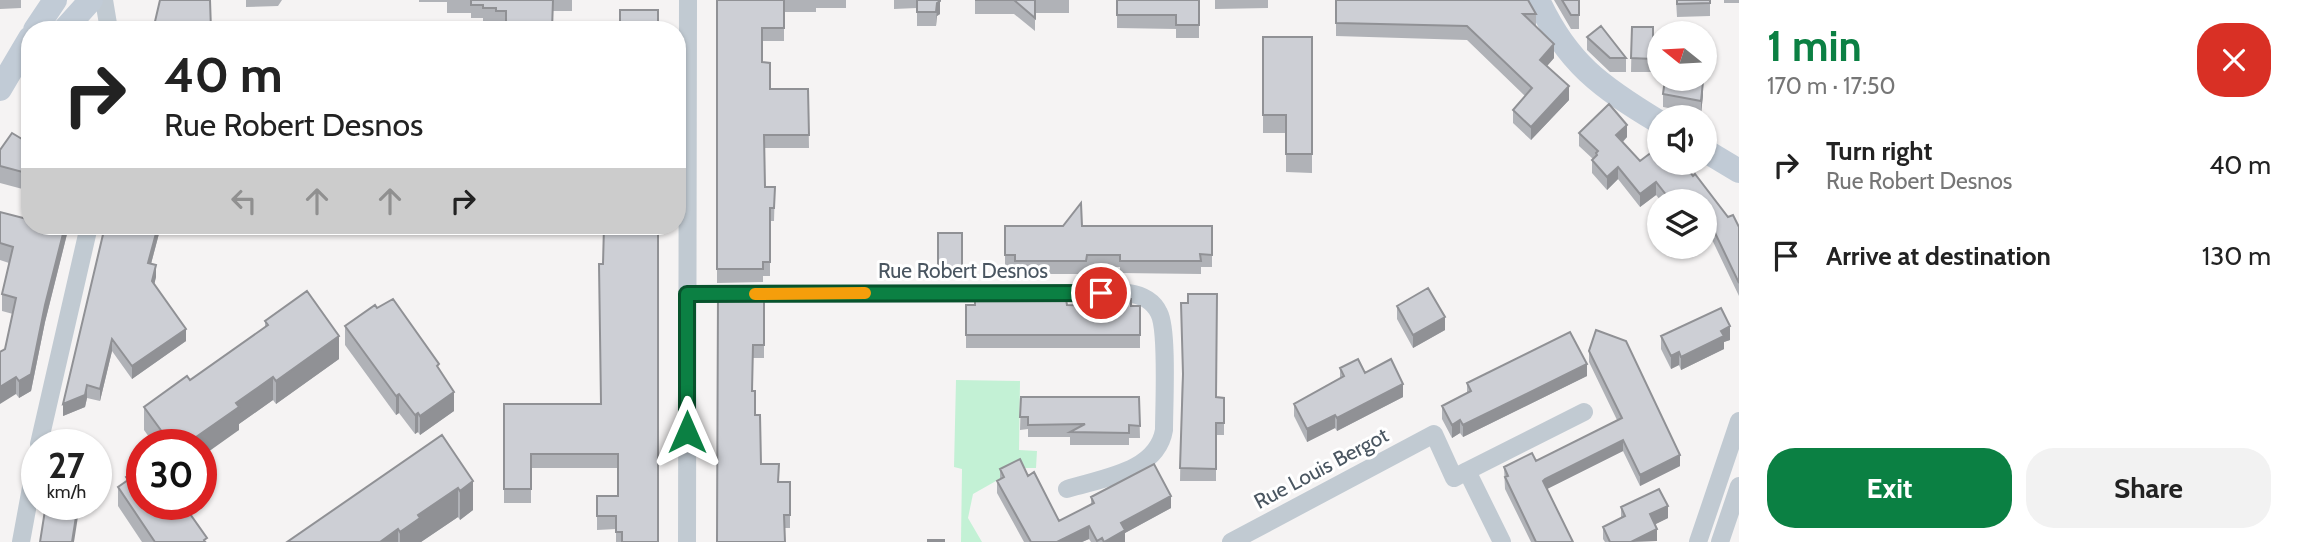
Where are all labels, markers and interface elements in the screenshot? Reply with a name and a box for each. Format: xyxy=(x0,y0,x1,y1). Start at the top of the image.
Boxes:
text: 1 min xyxy=(1767,20,1862,72)
north arrow xyxy=(1647,21,1717,91)
map controls xyxy=(1647,21,1717,259)
button: close xyxy=(2197,23,2271,97)
text: 40 m xyxy=(164,45,283,104)
icon: right xyxy=(49,49,140,140)
text: 170 m · 17:50 xyxy=(1767,72,1895,100)
text: Rue Robert Desnos xyxy=(164,105,423,144)
button: sound xyxy=(1647,105,1717,175)
text: Turn right xyxy=(1826,135,1932,167)
icon: right xyxy=(1767,146,1805,184)
text: 40 m xyxy=(2209,149,2271,181)
text: Rue Robert Desnos xyxy=(1826,167,2012,195)
icon: left xyxy=(225,182,263,220)
icon: ahead xyxy=(298,182,336,220)
icon: ahead xyxy=(371,182,409,220)
icon: right xyxy=(444,182,482,220)
button: layers xyxy=(1647,189,1717,259)
icon: arrive xyxy=(1767,237,1805,275)
text: Arrive at destination xyxy=(1826,240,2051,272)
text: 130 m xyxy=(2202,240,2271,272)
street label: Rue Robert Desnos xyxy=(878,258,1048,283)
pin xyxy=(1071,263,1131,323)
icon: arrive xyxy=(1082,274,1120,312)
position arrow xyxy=(650,395,724,469)
street label: Rue Louis Bergot xyxy=(1250,422,1392,514)
speed limit sign: 30 xyxy=(126,429,217,520)
text: 27 xyxy=(48,444,85,487)
button: Exit xyxy=(1767,448,2012,528)
button: Share xyxy=(2026,448,2271,528)
text: km/h xyxy=(47,481,86,503)

